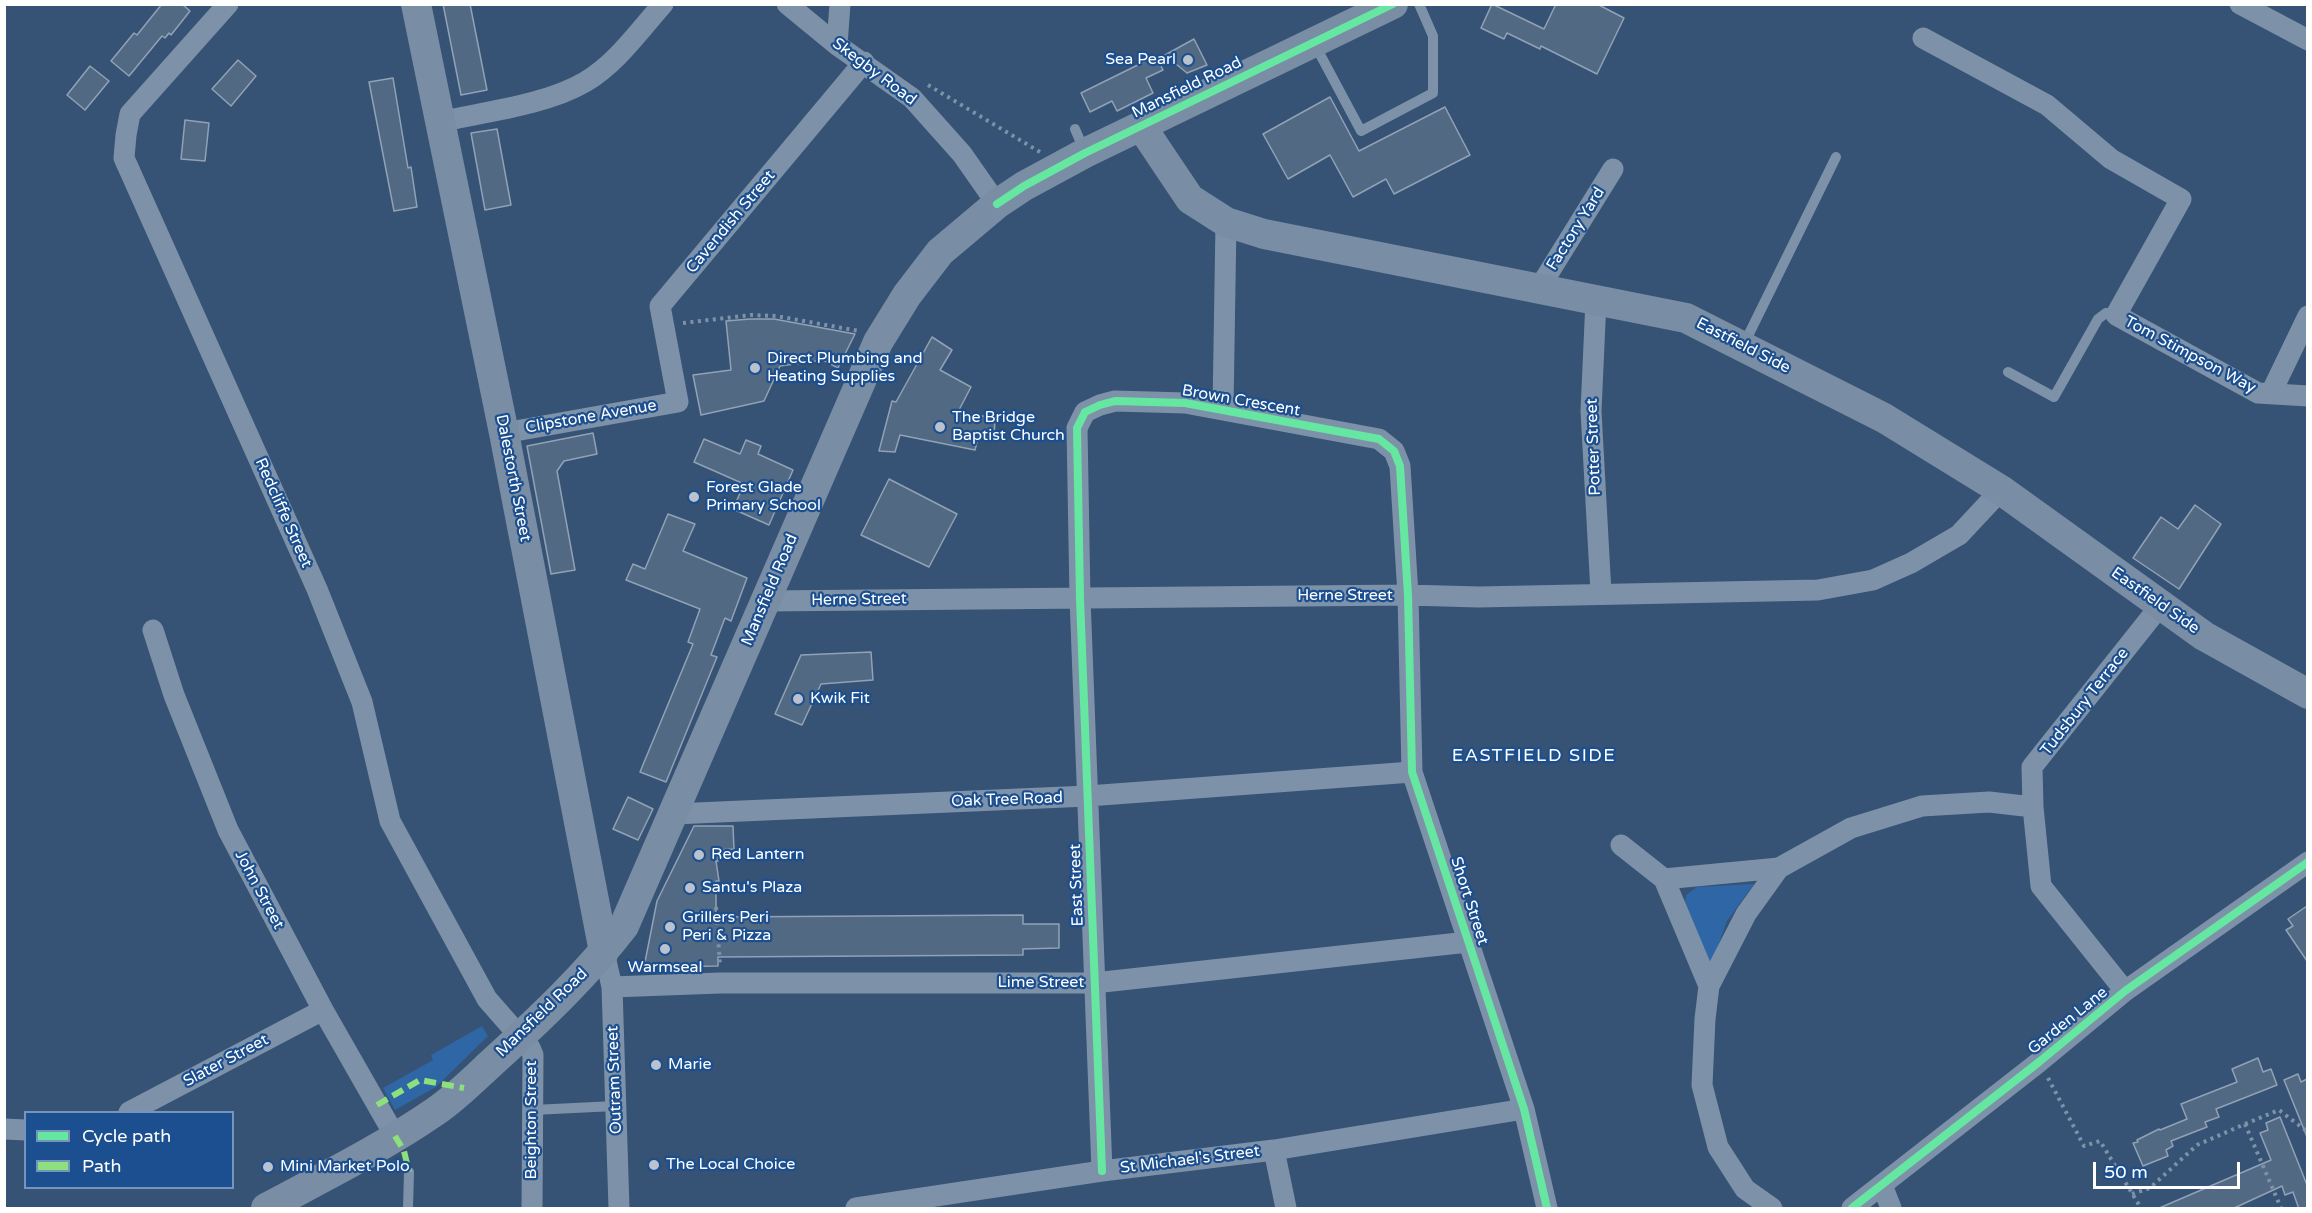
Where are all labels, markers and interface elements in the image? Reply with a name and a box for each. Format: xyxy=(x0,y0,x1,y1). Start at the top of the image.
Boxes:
street label: Skegby Road xyxy=(828,34,920,110)
place label: Sea Pearl xyxy=(1105,50,1176,70)
street label: Mansfield Road xyxy=(1129,53,1245,123)
marker: Sea Pearl xyxy=(1181,53,1195,67)
street label: Cavendish Street xyxy=(682,167,780,277)
street label: Factory Yard xyxy=(1543,184,1609,274)
street label: Tom Stimpson Way xyxy=(2121,312,2259,398)
street label: Eastfield Side xyxy=(1693,314,1793,378)
place label: Direct Plumbing and Heating Supplies xyxy=(767,349,923,387)
marker: Direct Plumbing and Heating Supplies xyxy=(748,361,762,375)
street label: Brown Crescent xyxy=(1180,381,1302,421)
street label: Clipstone Avenue xyxy=(524,396,658,438)
street label: Potter Street xyxy=(1583,398,1605,496)
place label: The Bridge Baptist Church xyxy=(952,408,1065,446)
street label: Dalestorth Street xyxy=(491,413,535,543)
marker: The Bridge Baptist Church xyxy=(933,420,947,434)
street label: Redcliffe Street xyxy=(250,455,316,571)
place label: Forest Glade Primary School xyxy=(706,478,821,516)
marker: Forest Glade Primary School xyxy=(687,490,701,504)
street label: Mansfield Road xyxy=(738,531,802,649)
street label: Eastfield Side xyxy=(2107,564,2203,638)
street label: Herne Street xyxy=(1297,586,1393,606)
street label: Herne Street xyxy=(811,590,907,610)
street label: Tudsbury Terrace xyxy=(2037,644,2133,760)
place label: Kwik Fit xyxy=(810,689,870,709)
marker: Kwik Fit xyxy=(791,692,805,706)
district label: EASTFIELD SIDE xyxy=(1452,745,1616,767)
street label: Oak Tree Road xyxy=(951,788,1063,812)
street label: East Street xyxy=(1066,843,1088,927)
place label: Red Lantern xyxy=(711,845,804,865)
street label: John Street xyxy=(230,847,288,933)
marker: Red Lantern xyxy=(692,848,706,862)
street label: Short Street xyxy=(1446,855,1492,947)
place label: Santu's Plaza xyxy=(702,878,802,898)
marker: Santu's Plaza xyxy=(683,881,697,895)
place label: Grillers Peri Peri & Pizza xyxy=(682,908,771,946)
marker: Grillers Peri Peri & Pizza xyxy=(663,920,677,934)
marker: Warmseal xyxy=(658,942,672,956)
place label: Warmseal xyxy=(627,958,703,978)
street label: Mansfield Road xyxy=(492,965,592,1061)
street label: Lime Street xyxy=(998,973,1084,993)
street label: Garden Lane xyxy=(2024,983,2112,1059)
street label: Outram Street xyxy=(604,1025,626,1135)
street label: Slater Street xyxy=(180,1031,272,1091)
place label: Marie xyxy=(668,1055,712,1075)
marker: Marie xyxy=(649,1058,663,1072)
street label: Beighton Street xyxy=(522,1060,542,1180)
legend xyxy=(24,1111,234,1189)
text: Cycle path xyxy=(82,1125,171,1147)
street label: St Michael's Street xyxy=(1119,1142,1261,1178)
scale bar xyxy=(2096,1150,2243,1188)
text: Path xyxy=(82,1155,121,1177)
place label: The Local Choice xyxy=(666,1155,795,1175)
place label: Mini Market Polo xyxy=(280,1157,410,1177)
marker: The Local Choice xyxy=(647,1158,661,1172)
marker: Mini Market Polo xyxy=(261,1160,275,1174)
text: 50 m xyxy=(2104,1161,2148,1183)

